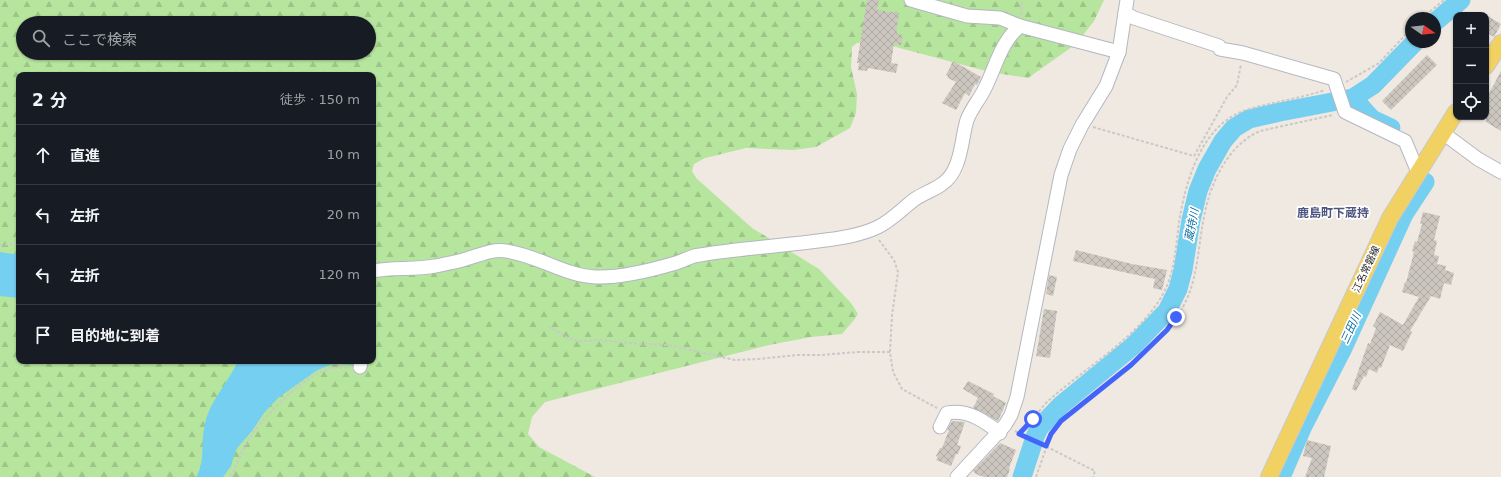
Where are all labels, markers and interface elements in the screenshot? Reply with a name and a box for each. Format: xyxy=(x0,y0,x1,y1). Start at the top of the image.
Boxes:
north arrow xyxy=(1405,12,1441,48)
map controls xyxy=(1453,12,1489,120)
button: + xyxy=(1453,12,1489,48)
search box xyxy=(16,16,376,60)
icon: search xyxy=(30,27,52,49)
text: ここで検索 xyxy=(62,31,137,49)
button: − xyxy=(1453,48,1489,84)
button: locate xyxy=(1453,84,1489,120)
text: 2 分 xyxy=(32,90,67,110)
text: 徒歩 · 150 m xyxy=(280,92,360,107)
icon: ahead xyxy=(32,144,54,166)
text: 直進 xyxy=(70,147,100,165)
text: 10 m xyxy=(327,147,360,162)
icon: left xyxy=(32,204,54,226)
district label: 鹿島町下蔵持 xyxy=(1297,206,1369,220)
text: 左折 xyxy=(70,207,100,225)
text: 20 m xyxy=(327,207,360,222)
water label: 蔵持川 xyxy=(1182,207,1202,242)
street label: 江名常磐線 xyxy=(1350,244,1382,294)
icon: left xyxy=(32,264,54,286)
text: 左折 xyxy=(70,267,100,285)
text: 120 m xyxy=(318,267,360,282)
route end xyxy=(1167,308,1185,326)
water label: 三田川 xyxy=(1338,309,1364,346)
icon: arrive xyxy=(32,324,54,346)
text: 目的地に到着 xyxy=(70,327,160,345)
route start xyxy=(1024,410,1042,428)

